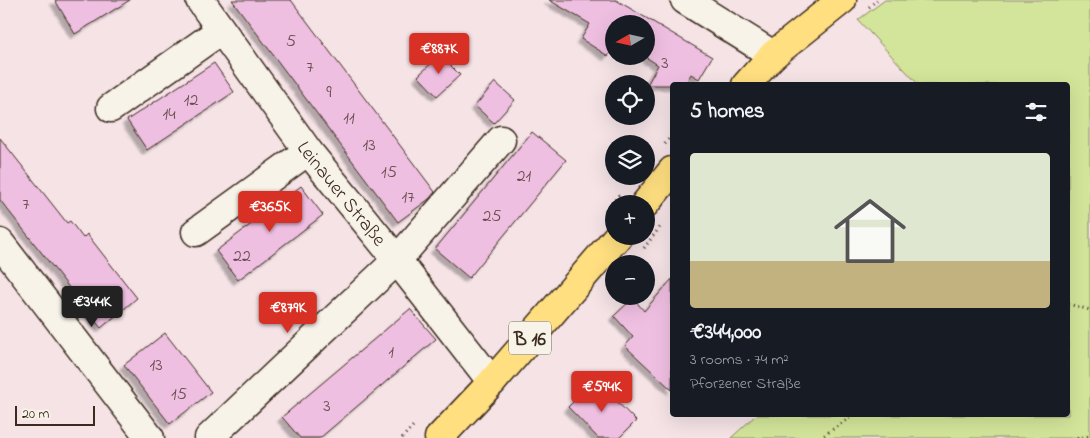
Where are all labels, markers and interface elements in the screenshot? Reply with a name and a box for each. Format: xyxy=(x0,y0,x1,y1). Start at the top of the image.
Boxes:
north arrow xyxy=(605,15,655,65)
map controls xyxy=(605,15,655,305)
house number: 5 xyxy=(286,29,296,55)
pin: €887K xyxy=(404,32,474,75)
text: €887K xyxy=(420,37,458,61)
house number: 3 xyxy=(661,51,669,77)
house number: 7 xyxy=(306,55,314,81)
button: locate xyxy=(605,75,655,125)
house number: 9 xyxy=(326,80,332,106)
house number: 12 xyxy=(184,88,198,114)
text: 5 homes xyxy=(690,97,765,127)
icon: filters xyxy=(1022,98,1050,126)
house number: 14 xyxy=(162,102,176,128)
house number: 11 xyxy=(343,106,355,132)
house number: 13 xyxy=(362,133,376,159)
button: layers xyxy=(605,135,655,185)
street label: Leinauer Straße xyxy=(288,136,392,254)
house number: 15 xyxy=(381,160,397,186)
house number: 21 xyxy=(517,164,532,190)
house number: 17 xyxy=(401,185,415,211)
icon: home xyxy=(825,186,915,276)
pin: €365K xyxy=(235,190,305,233)
house number: 7 xyxy=(22,192,30,218)
text: €365K xyxy=(249,195,291,219)
button: + xyxy=(605,195,655,245)
house number: 25 xyxy=(482,204,502,230)
house number: 22 xyxy=(233,244,251,270)
button: − xyxy=(605,255,655,305)
pin: €344K xyxy=(57,286,127,328)
text: €344K xyxy=(73,290,111,314)
pin: €879K xyxy=(253,292,323,334)
text: €879K xyxy=(270,296,306,320)
text: €344,000 xyxy=(690,318,761,348)
road number: B 16 xyxy=(509,322,551,354)
house number: 1 xyxy=(388,340,394,366)
text: 3 rooms · 74 m² xyxy=(690,348,789,372)
house number: 13 xyxy=(149,353,163,379)
pin: €594K xyxy=(567,370,637,413)
text: Pforzener Straße xyxy=(690,372,801,396)
text: €594K xyxy=(582,375,622,399)
house number: 15 xyxy=(171,382,187,408)
house number: 3 xyxy=(323,394,331,420)
scale bar xyxy=(15,403,95,426)
text: 20 m xyxy=(22,404,49,425)

